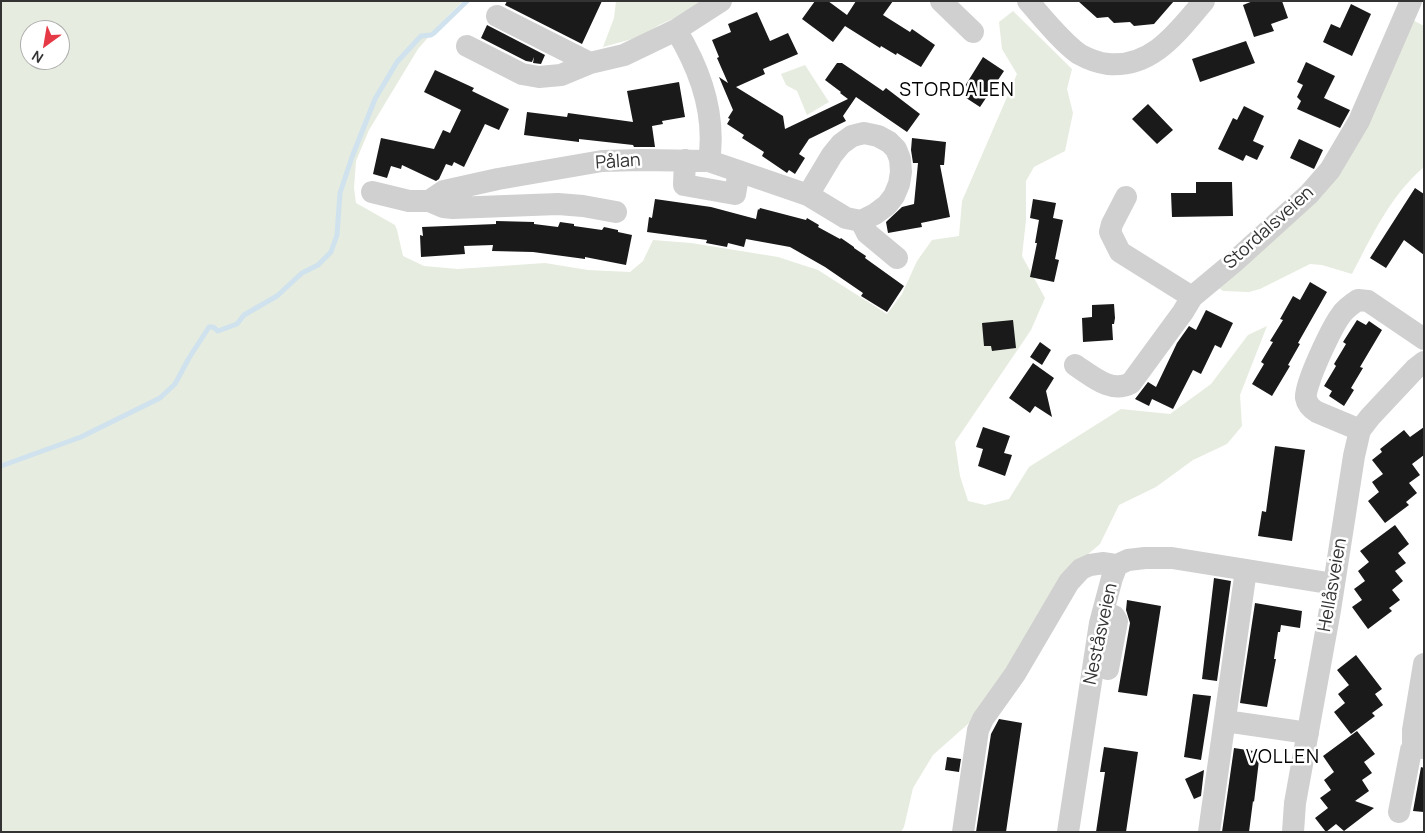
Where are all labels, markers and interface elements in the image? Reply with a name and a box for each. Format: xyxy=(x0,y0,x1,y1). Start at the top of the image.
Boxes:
north arrow xyxy=(20,20,70,70)
text: N xyxy=(28,47,47,68)
district label: STORDALEN xyxy=(898,80,1016,102)
street label: Pålan xyxy=(595,150,641,174)
street label: Stordalsveien xyxy=(1220,182,1318,274)
street label: Hellåsveien xyxy=(1314,536,1352,634)
street label: Neståsveien xyxy=(1080,581,1122,687)
district label: VOLLEN xyxy=(1245,747,1321,769)

